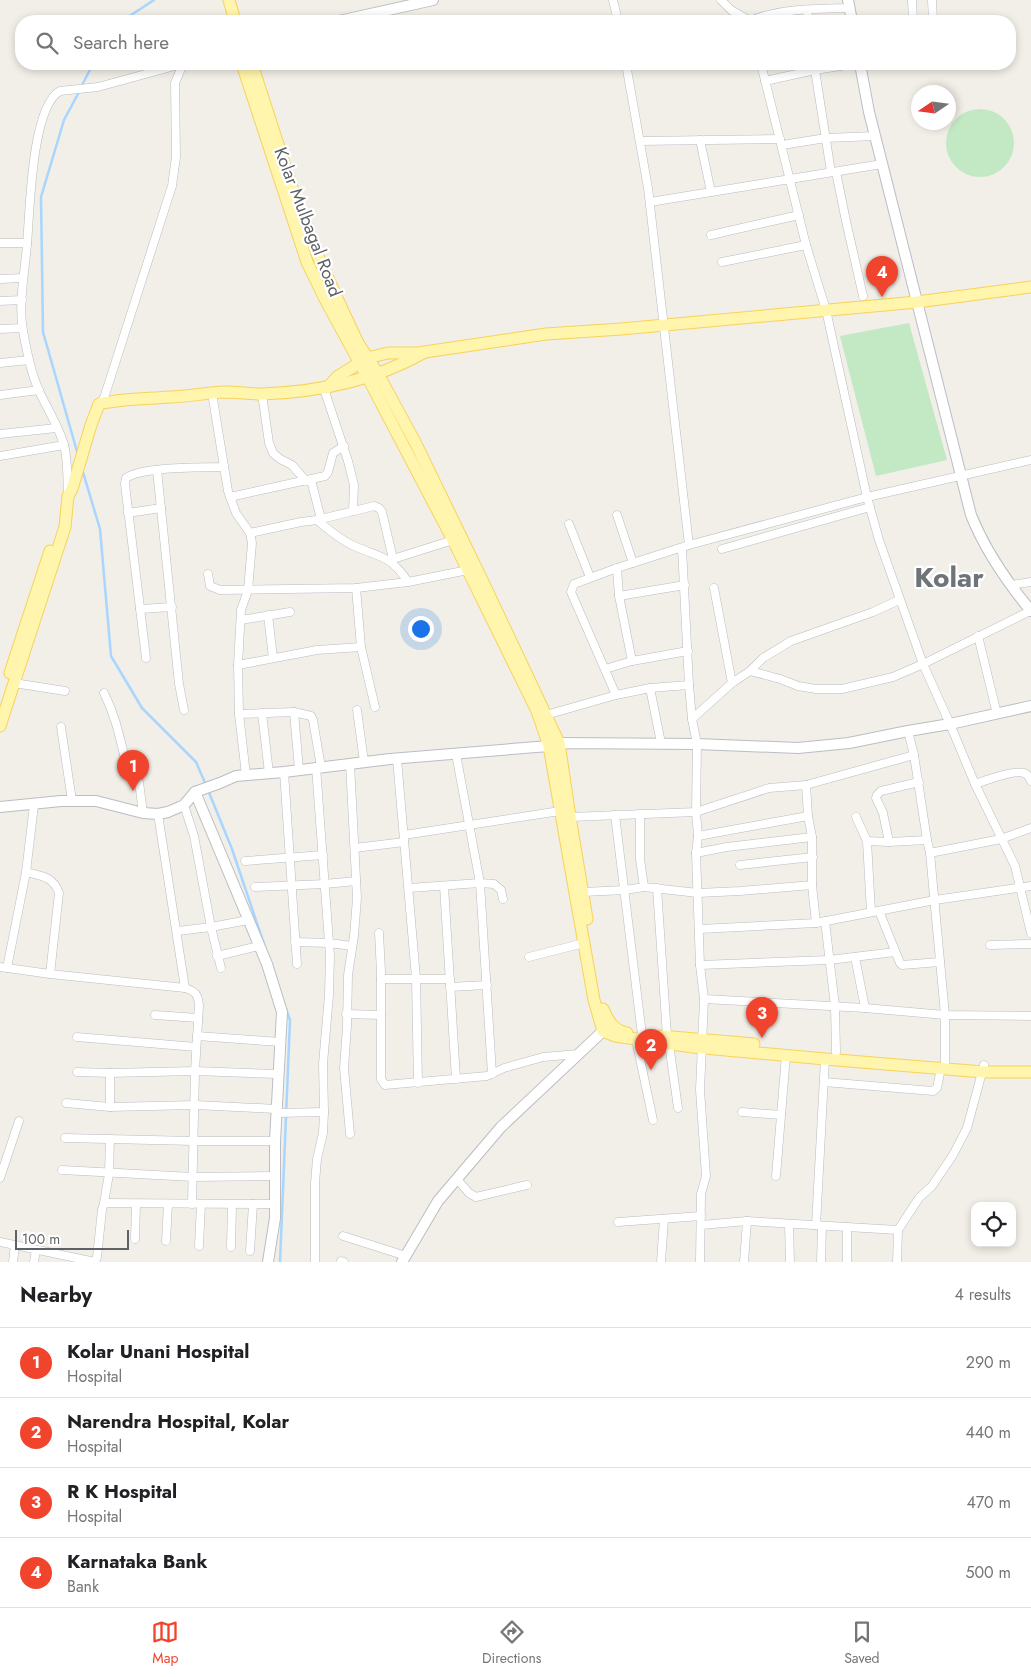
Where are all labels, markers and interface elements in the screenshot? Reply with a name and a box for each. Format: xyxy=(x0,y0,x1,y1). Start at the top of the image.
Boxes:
search box xyxy=(15,15,1016,70)
icon: search xyxy=(33,29,61,57)
text: Search here xyxy=(73,29,169,56)
north arrow xyxy=(911,85,956,130)
street label: Kolar Mulbagal Road xyxy=(268,143,348,301)
pin: 4 xyxy=(866,256,898,297)
district label: Kolar xyxy=(914,557,984,598)
your location xyxy=(408,616,434,642)
pin: 1 xyxy=(117,750,149,791)
pin: 3 xyxy=(746,997,778,1038)
pin: 2 xyxy=(635,1029,667,1070)
map controls xyxy=(971,1202,1016,1247)
button: locate xyxy=(971,1202,1016,1247)
scale bar xyxy=(15,1227,129,1250)
text: 100 m xyxy=(22,1229,60,1249)
text: Nearby xyxy=(20,1280,92,1310)
text: 4 results xyxy=(955,1283,1011,1306)
text: Kolar Unani Hospital xyxy=(67,1338,249,1365)
text: 1 xyxy=(32,1351,40,1374)
text: 290 m xyxy=(966,1351,1011,1374)
text: Hospital xyxy=(67,1365,122,1388)
text: Narendra Hospital, Kolar xyxy=(67,1408,289,1435)
text: 2 xyxy=(31,1421,41,1444)
text: 440 m xyxy=(965,1421,1011,1444)
text: Hospital xyxy=(67,1435,122,1458)
text: R K Hospital xyxy=(67,1478,177,1505)
text: 3 xyxy=(31,1491,41,1514)
text: 470 m xyxy=(966,1491,1011,1514)
text: Hospital xyxy=(67,1505,122,1528)
text: Karnataka Bank xyxy=(67,1548,207,1575)
text: 4 xyxy=(30,1561,42,1584)
text: 500 m xyxy=(965,1561,1011,1584)
text: Bank xyxy=(67,1575,99,1598)
tab: Map xyxy=(151,1618,179,1668)
tab: Directions xyxy=(482,1618,541,1668)
tab: Saved xyxy=(844,1618,880,1668)

